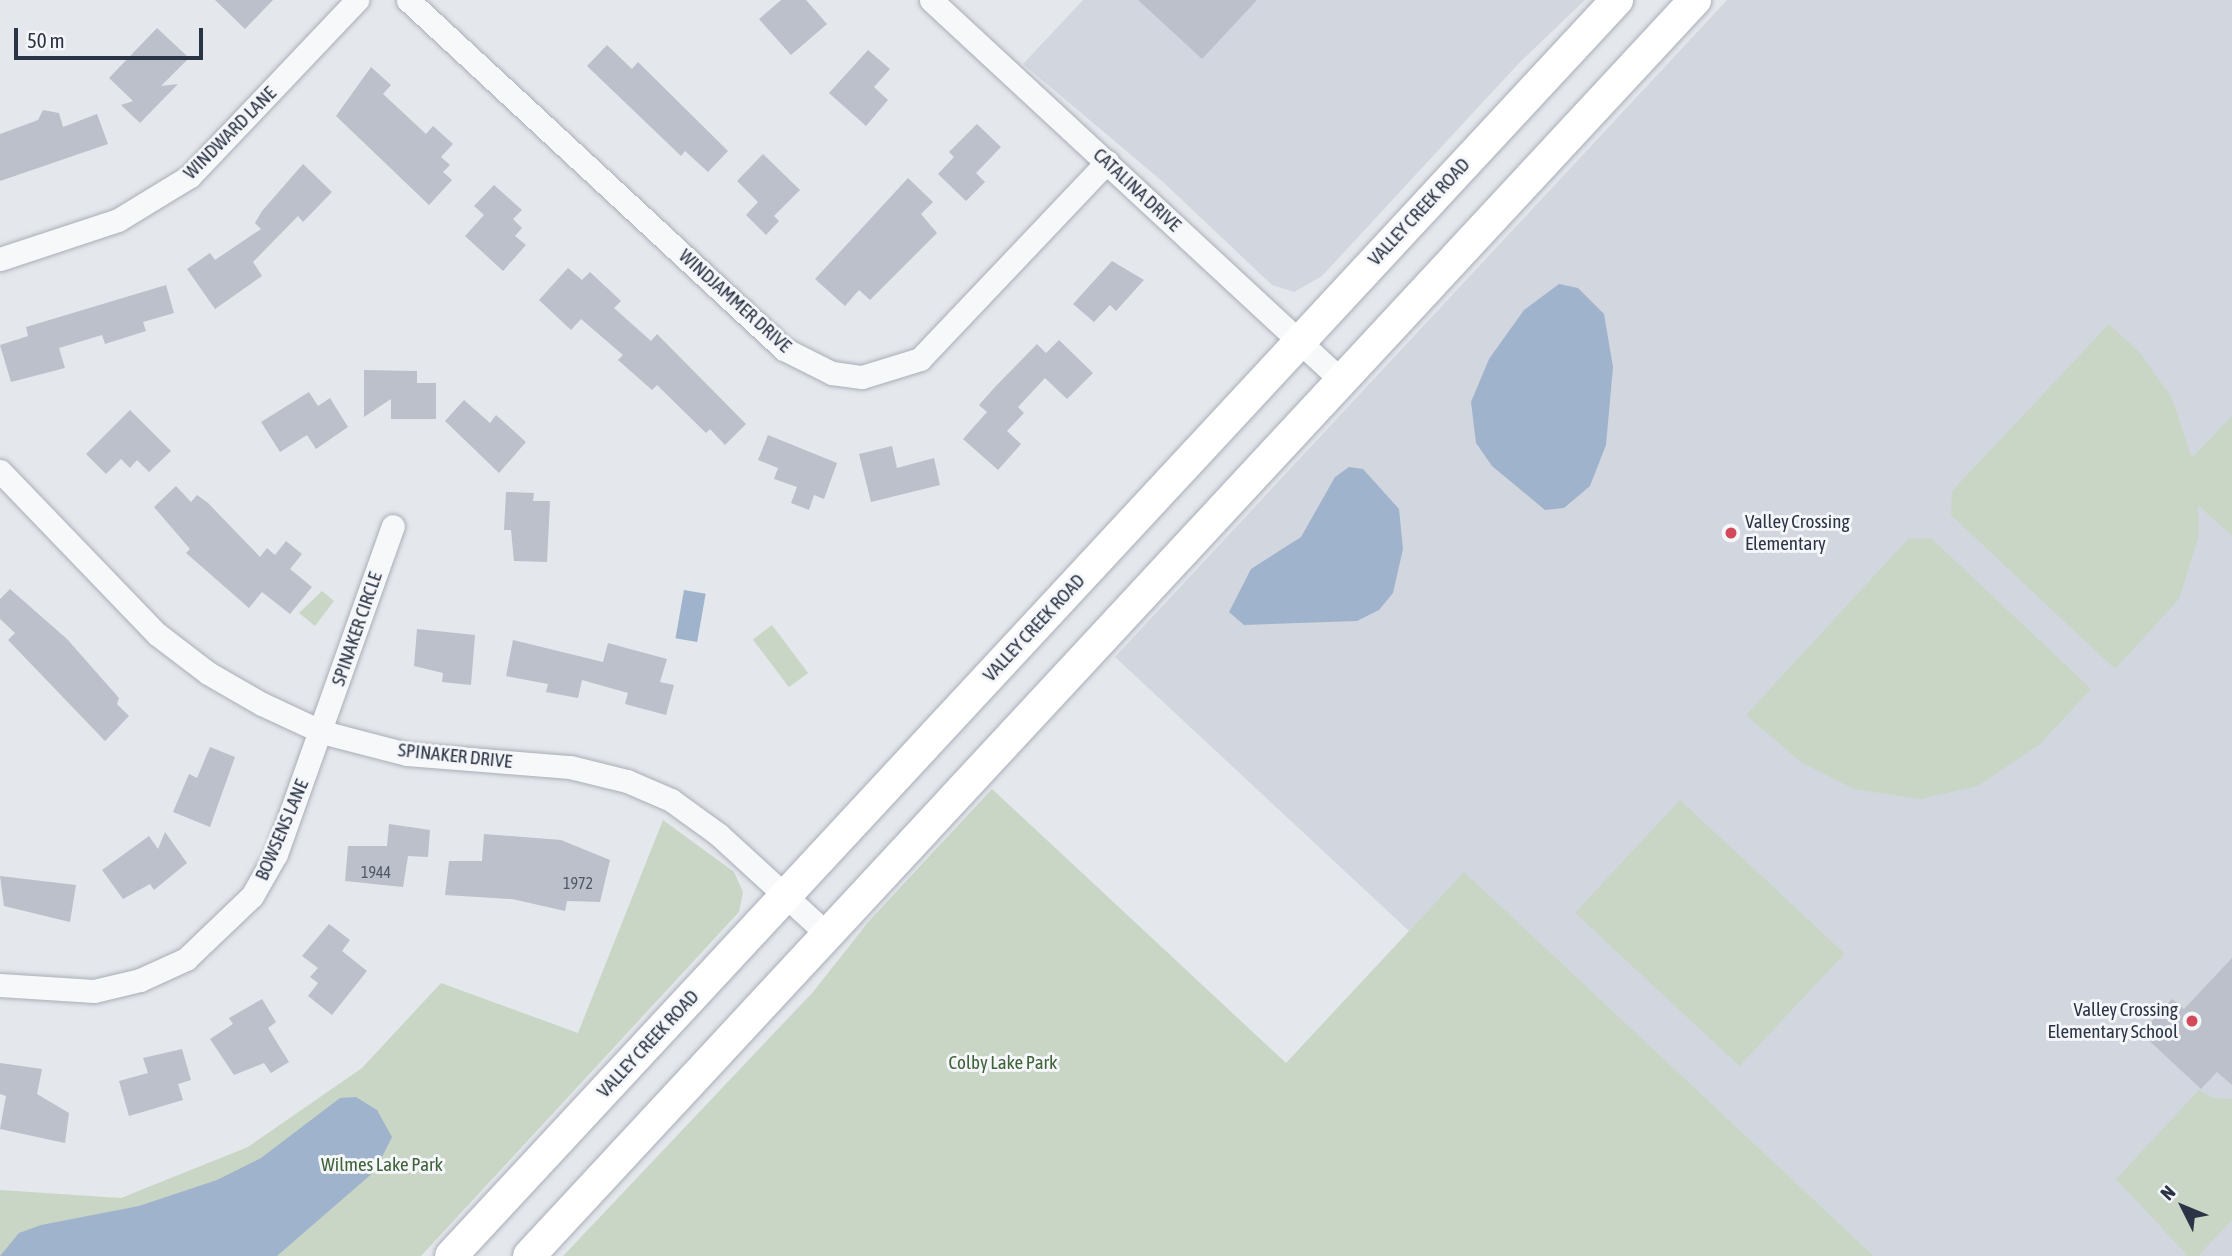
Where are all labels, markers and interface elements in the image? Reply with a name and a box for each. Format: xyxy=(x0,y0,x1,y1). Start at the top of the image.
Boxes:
scale bar xyxy=(18,14,206,58)
text: 50 m xyxy=(27,28,65,52)
street label: WINDWARD LANE xyxy=(179,82,281,184)
street label: CATALINA DRIVE xyxy=(1088,144,1186,236)
street label: VALLEY CREEK ROAD xyxy=(1363,154,1475,270)
street label: WINDJAMMER DRIVE xyxy=(674,245,796,357)
place label: Valley Crossing Elementary xyxy=(1745,511,1850,555)
marker: Valley Crossing Elementary xyxy=(1723,525,1739,541)
street label: SPINAKER CIRCLE xyxy=(327,569,387,689)
street label: VALLEY CREEK ROAD xyxy=(978,570,1090,686)
street label: SPINAKER DRIVE xyxy=(397,739,513,773)
street label: BOWSENS LANE xyxy=(251,776,313,884)
house number: 1944 xyxy=(361,862,391,882)
house number: 1972 xyxy=(563,873,593,893)
street label: VALLEY CREEK ROAD xyxy=(592,986,704,1102)
place label: Valley Crossing Elementary School xyxy=(2047,999,2178,1043)
marker: Valley Crossing Elementary School xyxy=(2184,1013,2200,1029)
park label: Colby Lake Park xyxy=(949,1052,1057,1074)
park label: Wilmes Lake Park xyxy=(321,1154,443,1176)
north arrow xyxy=(2148,1172,2218,1242)
text: N xyxy=(2156,1181,2180,1204)

